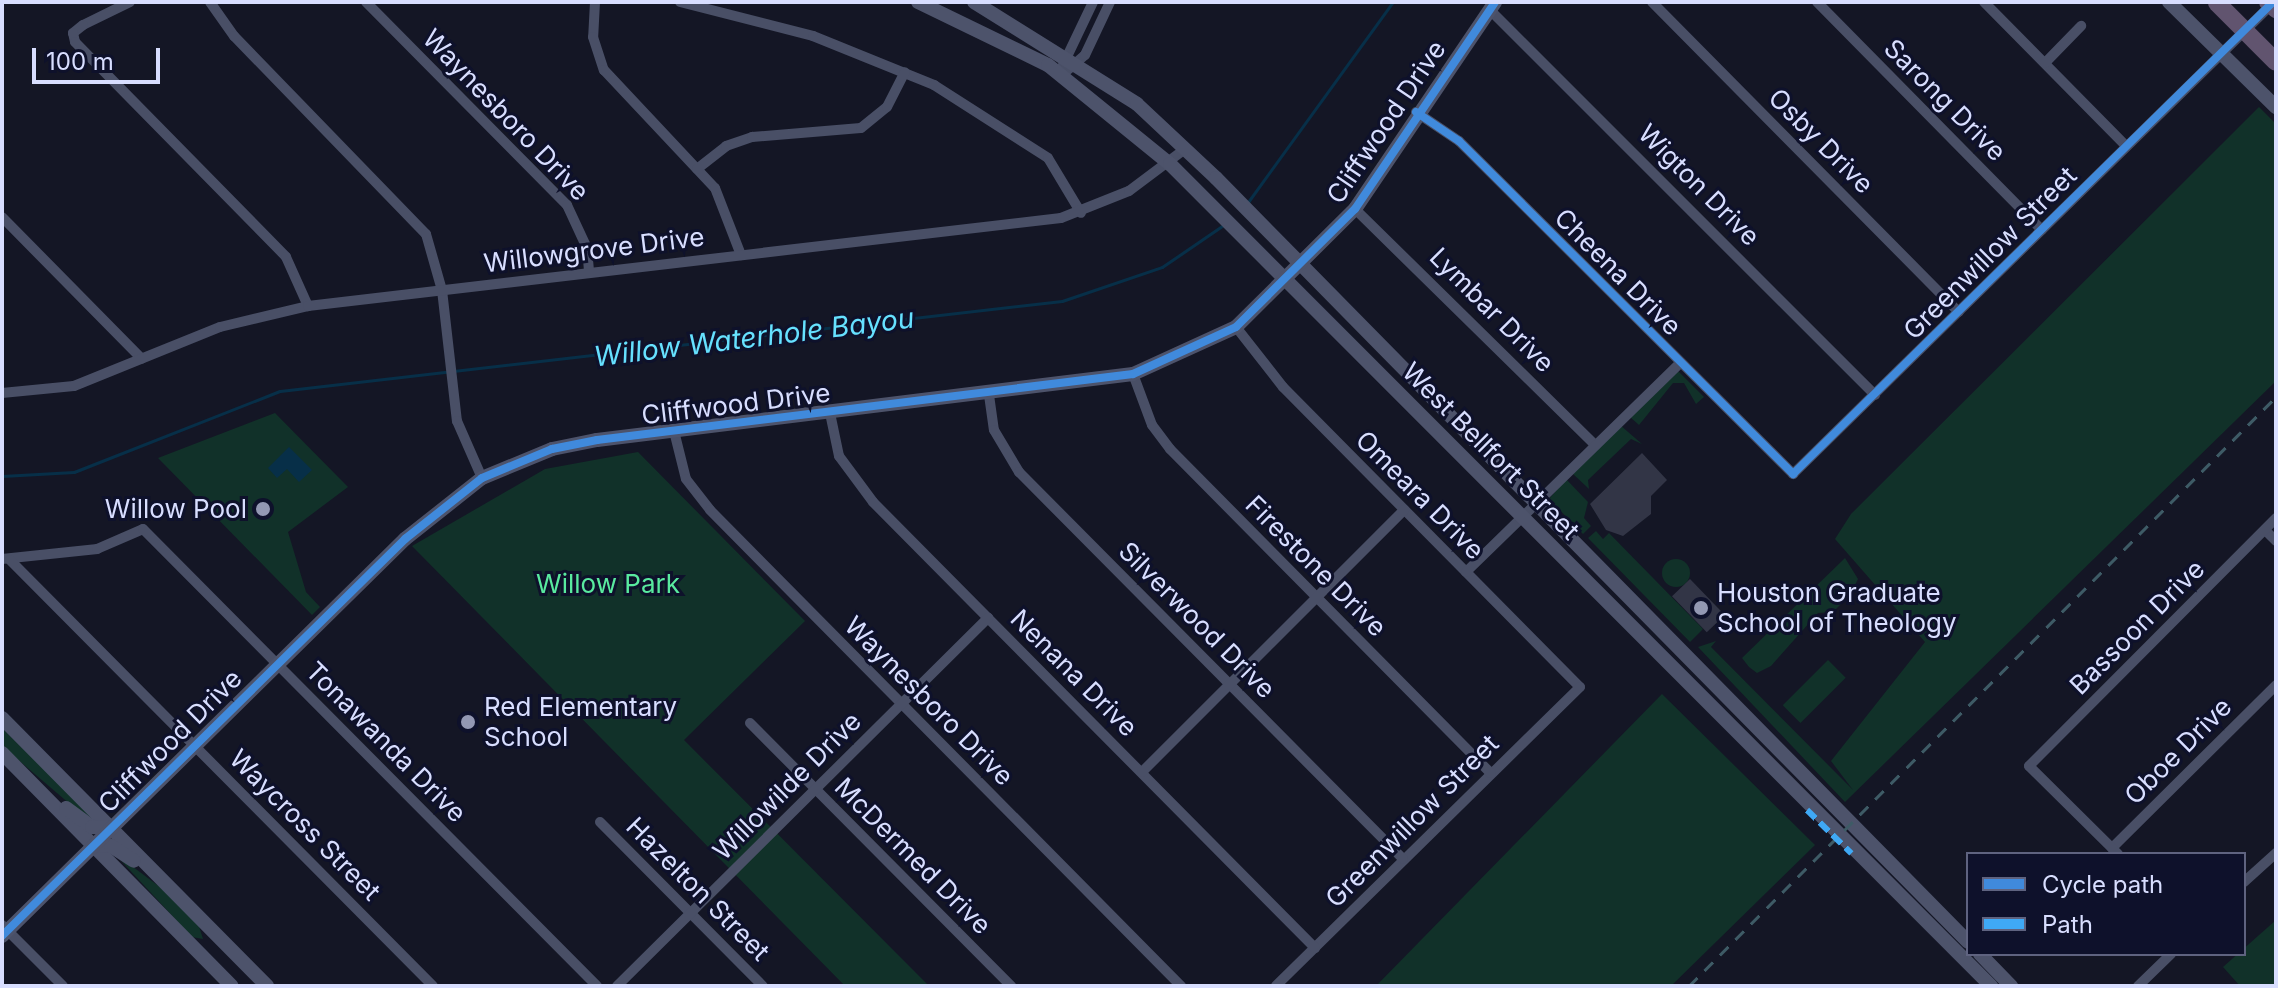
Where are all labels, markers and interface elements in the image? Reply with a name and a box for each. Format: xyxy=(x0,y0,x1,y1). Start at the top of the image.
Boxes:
street label: Waynesboro Drive xyxy=(416,23,596,207)
scale bar xyxy=(36,32,164,82)
street label: Sarong Drive xyxy=(1878,33,2012,167)
street label: Cliffwood Drive xyxy=(1320,35,1452,209)
text: 100 m xyxy=(46,47,114,76)
street label: Osby Drive xyxy=(1762,82,1880,200)
street label: Wigton Drive xyxy=(1632,118,1766,252)
street label: Greenwillow Street xyxy=(1897,160,2083,346)
street label: Cheena Drive xyxy=(1548,202,1688,342)
street label: Willowgrove Drive xyxy=(482,221,706,279)
street label: Lymbar Drive xyxy=(1423,241,1561,379)
water label: Willow Waterhole Bayou xyxy=(592,301,916,373)
street label: West Bellfort Street xyxy=(1396,356,1586,546)
street label: Cliffwood Drive xyxy=(640,377,832,431)
street label: Omeara Drive xyxy=(1349,424,1491,566)
street label: Firestone Drive xyxy=(1239,489,1393,643)
place label: Willow Pool xyxy=(105,493,247,525)
marker: Willow Pool xyxy=(254,500,272,518)
street label: Silverwood Drive xyxy=(1112,535,1282,705)
street label: Bassoon Drive xyxy=(2063,553,2211,701)
park label: Willow Park xyxy=(536,568,680,600)
place label: Houston Graduate School of Theology xyxy=(1717,577,1957,638)
marker: Houston Graduate School of Theology xyxy=(1692,599,1710,617)
street label: Nenana Drive xyxy=(1004,603,1144,743)
street label: Waynesboro Drive xyxy=(838,610,1020,792)
street label: Tonawanda Drive xyxy=(299,655,473,829)
street label: Cliffwood Drive xyxy=(92,663,248,819)
place label: Red Elementary School xyxy=(484,691,677,752)
street label: Oboe Drive xyxy=(2118,691,2238,811)
street label: Willowilde Drive xyxy=(707,706,867,866)
marker: Red Elementary School xyxy=(459,713,477,731)
street label: Greenwillow Street xyxy=(1319,728,1505,914)
street label: Waycross Street xyxy=(223,743,387,907)
street label: McDermed Drive xyxy=(828,771,998,941)
street label: Hazelton Street xyxy=(620,811,776,967)
legend xyxy=(1966,852,2246,956)
text: Cycle path xyxy=(2042,870,2163,899)
text: Path xyxy=(2042,910,2093,939)

